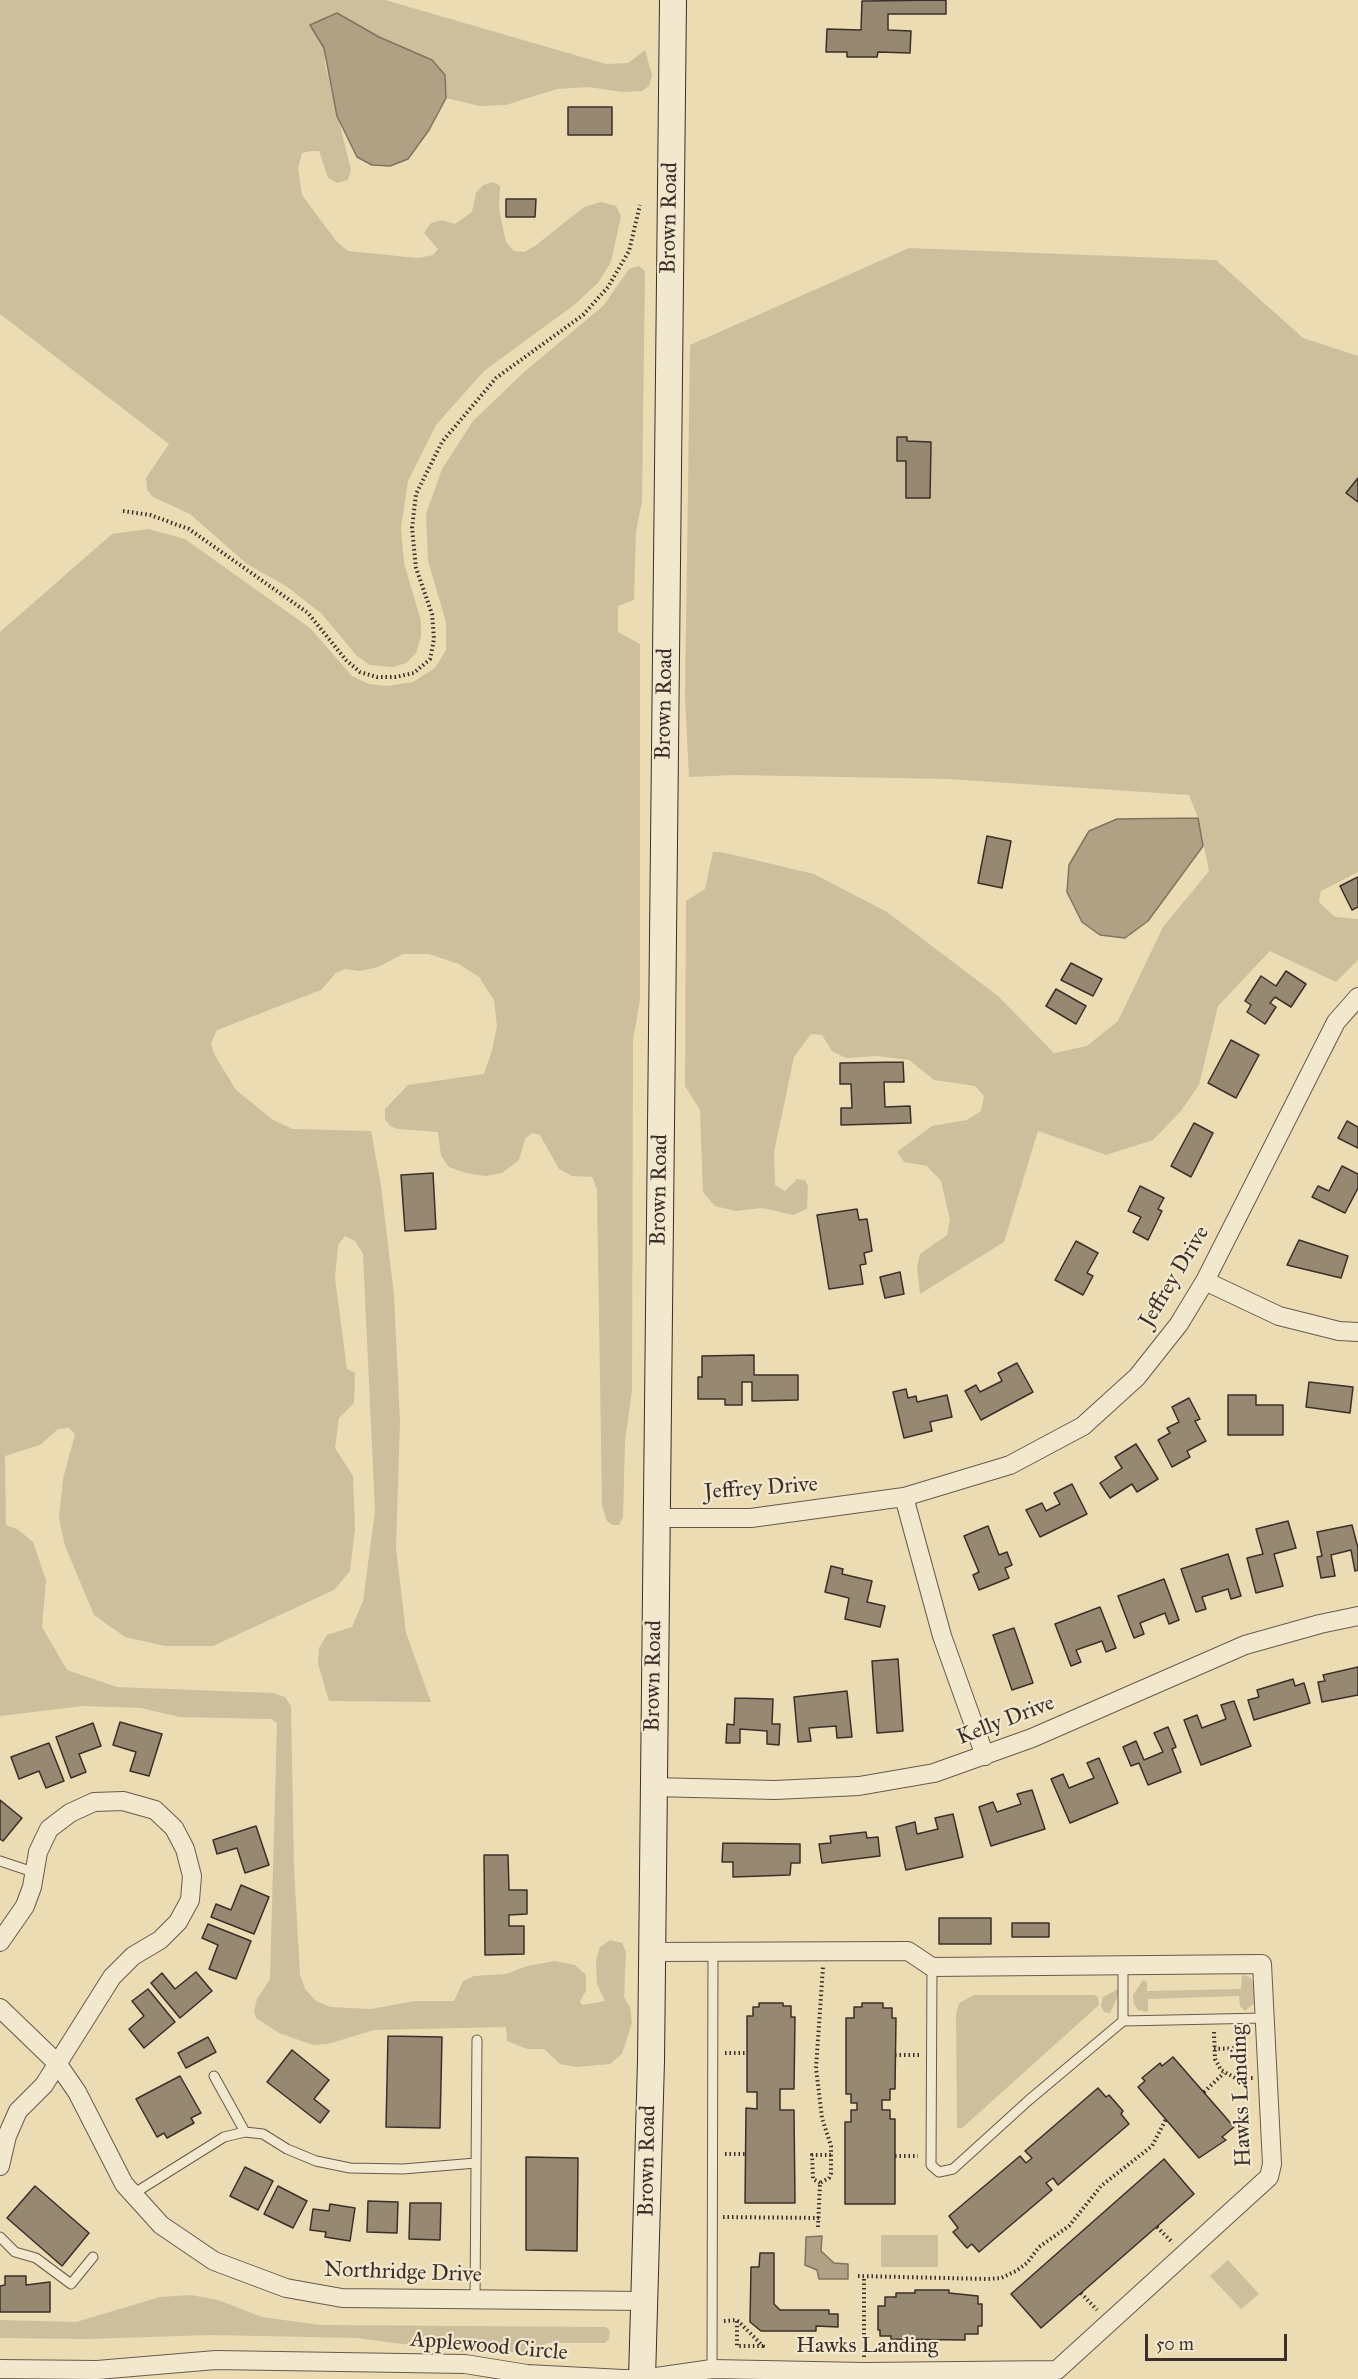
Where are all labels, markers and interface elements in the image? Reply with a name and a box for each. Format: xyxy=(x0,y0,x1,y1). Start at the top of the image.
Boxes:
street label: Brown Road xyxy=(656,162,684,274)
street label: Brown Road xyxy=(651,648,679,760)
street label: Brown Road xyxy=(646,1134,674,1246)
street label: Jeffrey Drive xyxy=(1134,1221,1216,1333)
street label: Jeffrey Drive xyxy=(703,1472,819,1506)
street label: Brown Road xyxy=(640,1620,668,1732)
street label: Kelly Drive xyxy=(954,1690,1058,1752)
street label: Hawks Landing xyxy=(1226,2025,1258,2167)
street label: Brown Road xyxy=(634,2105,662,2217)
street label: Northridge Drive xyxy=(324,2257,482,2289)
scale bar xyxy=(1148,2322,1290,2360)
street label: Applewood Circle xyxy=(409,2327,569,2367)
text: 50 m xyxy=(1156,2333,1194,2355)
street label: Hawks Landing xyxy=(796,2334,938,2360)

